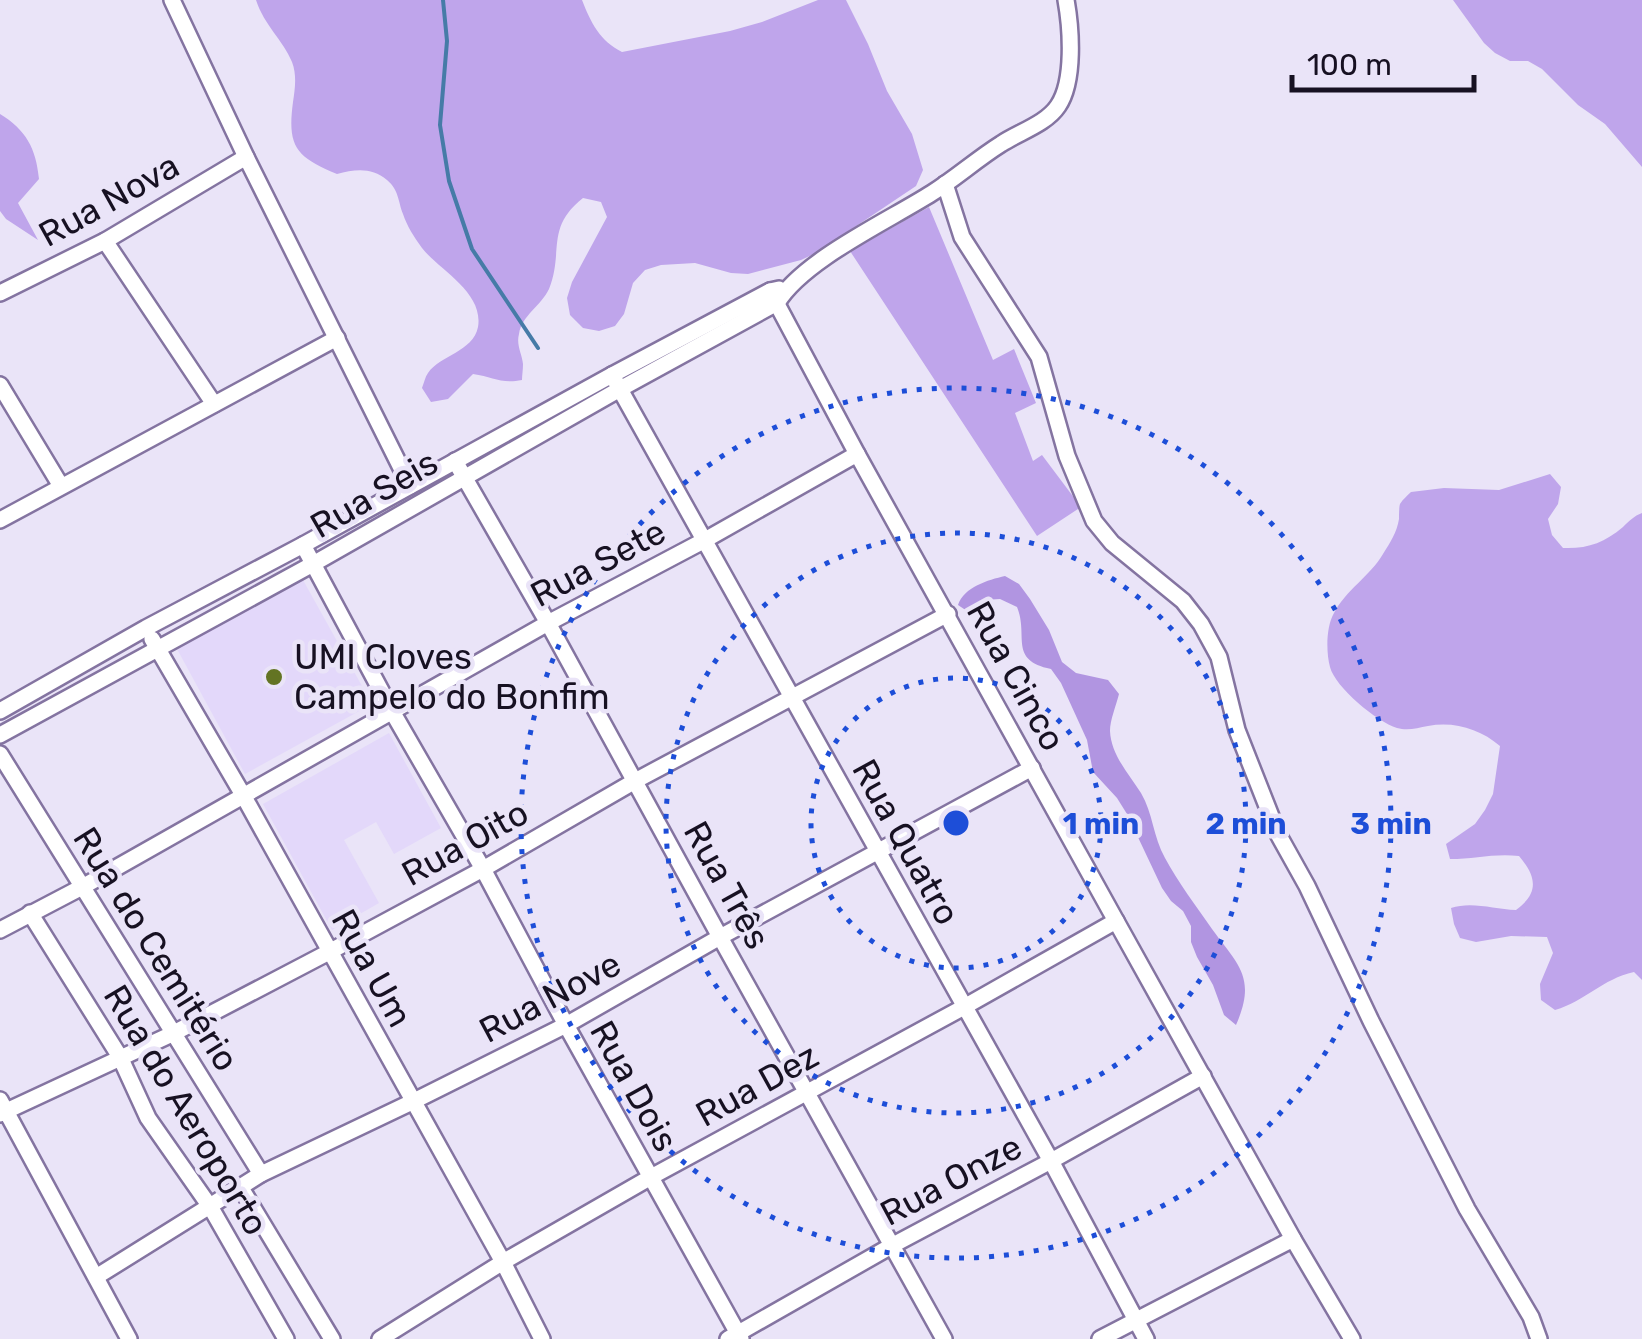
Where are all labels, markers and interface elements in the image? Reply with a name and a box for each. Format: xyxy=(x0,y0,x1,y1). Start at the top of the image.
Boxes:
scale bar xyxy=(1292,30,1474,92)
text: 100 m xyxy=(1307,47,1392,83)
street label: Rua Nova xyxy=(32,144,186,256)
street label: Rua Seis xyxy=(303,441,445,547)
street label: Rua Sete xyxy=(523,510,673,616)
street label: Rua Cinco xyxy=(958,594,1074,758)
place label: UMI Cloves Campelo do Bonfim xyxy=(294,636,610,718)
marker: UMI Cloves Campelo do Bonfim xyxy=(263,666,285,688)
street label: Rua Quatro xyxy=(843,752,969,932)
street label: Rua Oito xyxy=(395,791,535,895)
centre of rings xyxy=(938,805,974,841)
text: 1 min xyxy=(1063,806,1139,842)
text: 2 min xyxy=(1205,806,1287,842)
text: 3 min xyxy=(1350,806,1432,842)
street label: Rua Três xyxy=(675,814,779,956)
street label: Rua do Cemitério xyxy=(64,820,248,1078)
street label: Rua Um xyxy=(323,902,421,1034)
street label: Rua Nove xyxy=(472,942,628,1052)
street label: Rua do Aeroporto xyxy=(95,977,277,1243)
street label: Rua Dois xyxy=(581,1014,687,1158)
street label: Rua Dez xyxy=(688,1034,826,1136)
street label: Rua Onze xyxy=(873,1125,1029,1235)

